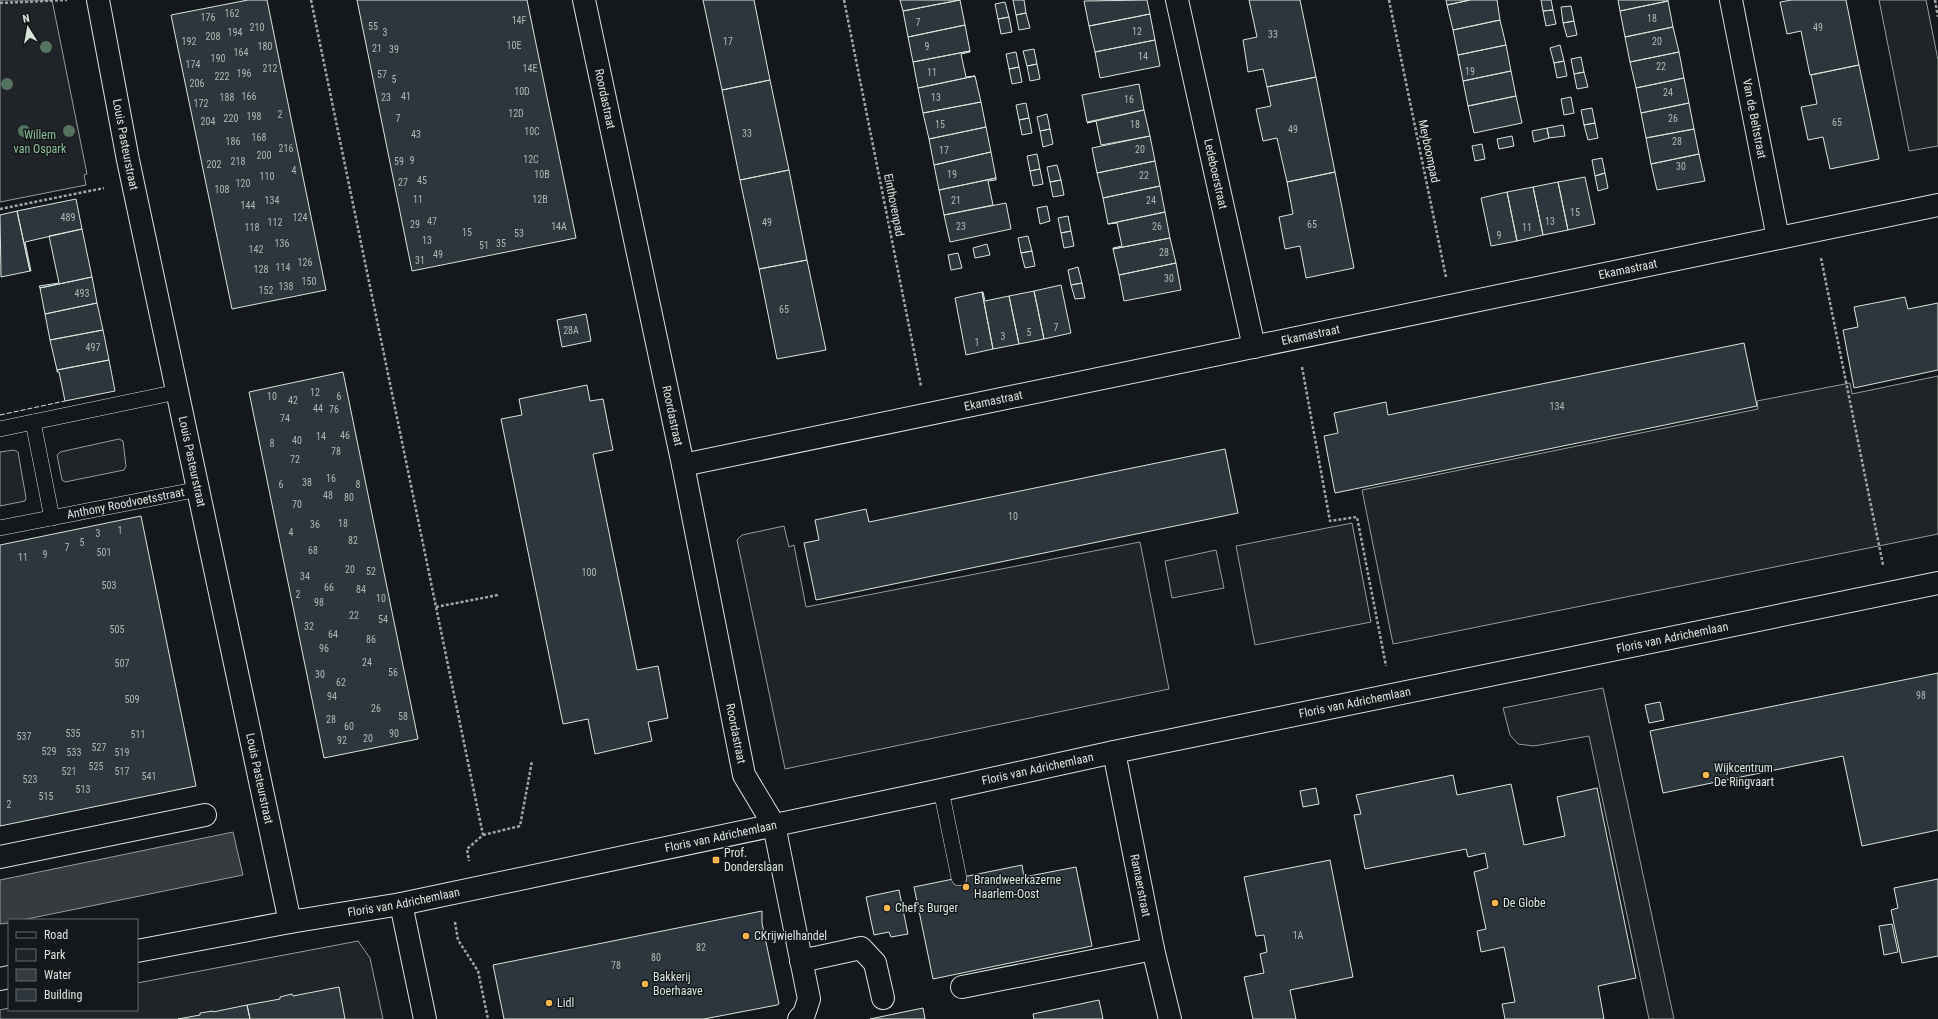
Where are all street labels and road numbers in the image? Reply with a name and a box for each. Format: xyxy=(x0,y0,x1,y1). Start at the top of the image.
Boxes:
street label: Roordastraat xyxy=(592,67,618,131)
street label: Van de Beltstraat xyxy=(1740,78,1769,160)
street label: Louis Pasteurstraat xyxy=(110,98,141,192)
street label: Meyboompad xyxy=(1415,118,1443,184)
street label: Ledeboerstraat xyxy=(1201,137,1230,211)
street label: Einthovenpad xyxy=(881,172,907,238)
street label: Ekamastraat xyxy=(1597,256,1659,282)
street label: Ekamastraat xyxy=(1280,322,1342,348)
street label: Roordastraat xyxy=(659,384,686,448)
street label: Ekamastraat xyxy=(963,388,1024,414)
street label: Louis Pasteurstraat xyxy=(176,415,209,509)
street label: Anthony Roodvoetsstraat xyxy=(66,485,186,522)
street label: Floris van Adrichemlaan xyxy=(1615,619,1730,656)
street label: Floris van Adrichemlaan xyxy=(1298,684,1412,721)
street label: Roordastraat xyxy=(723,702,749,765)
street label: Louis Pasteurstraat xyxy=(243,732,276,826)
street label: Floris van Adrichemlaan xyxy=(980,750,1095,788)
street label: Floris van Adrichemlaan xyxy=(664,818,778,855)
street label: Ramaerstraat xyxy=(1127,853,1154,918)
street label: Floris van Adrichemlaan xyxy=(346,885,461,920)

